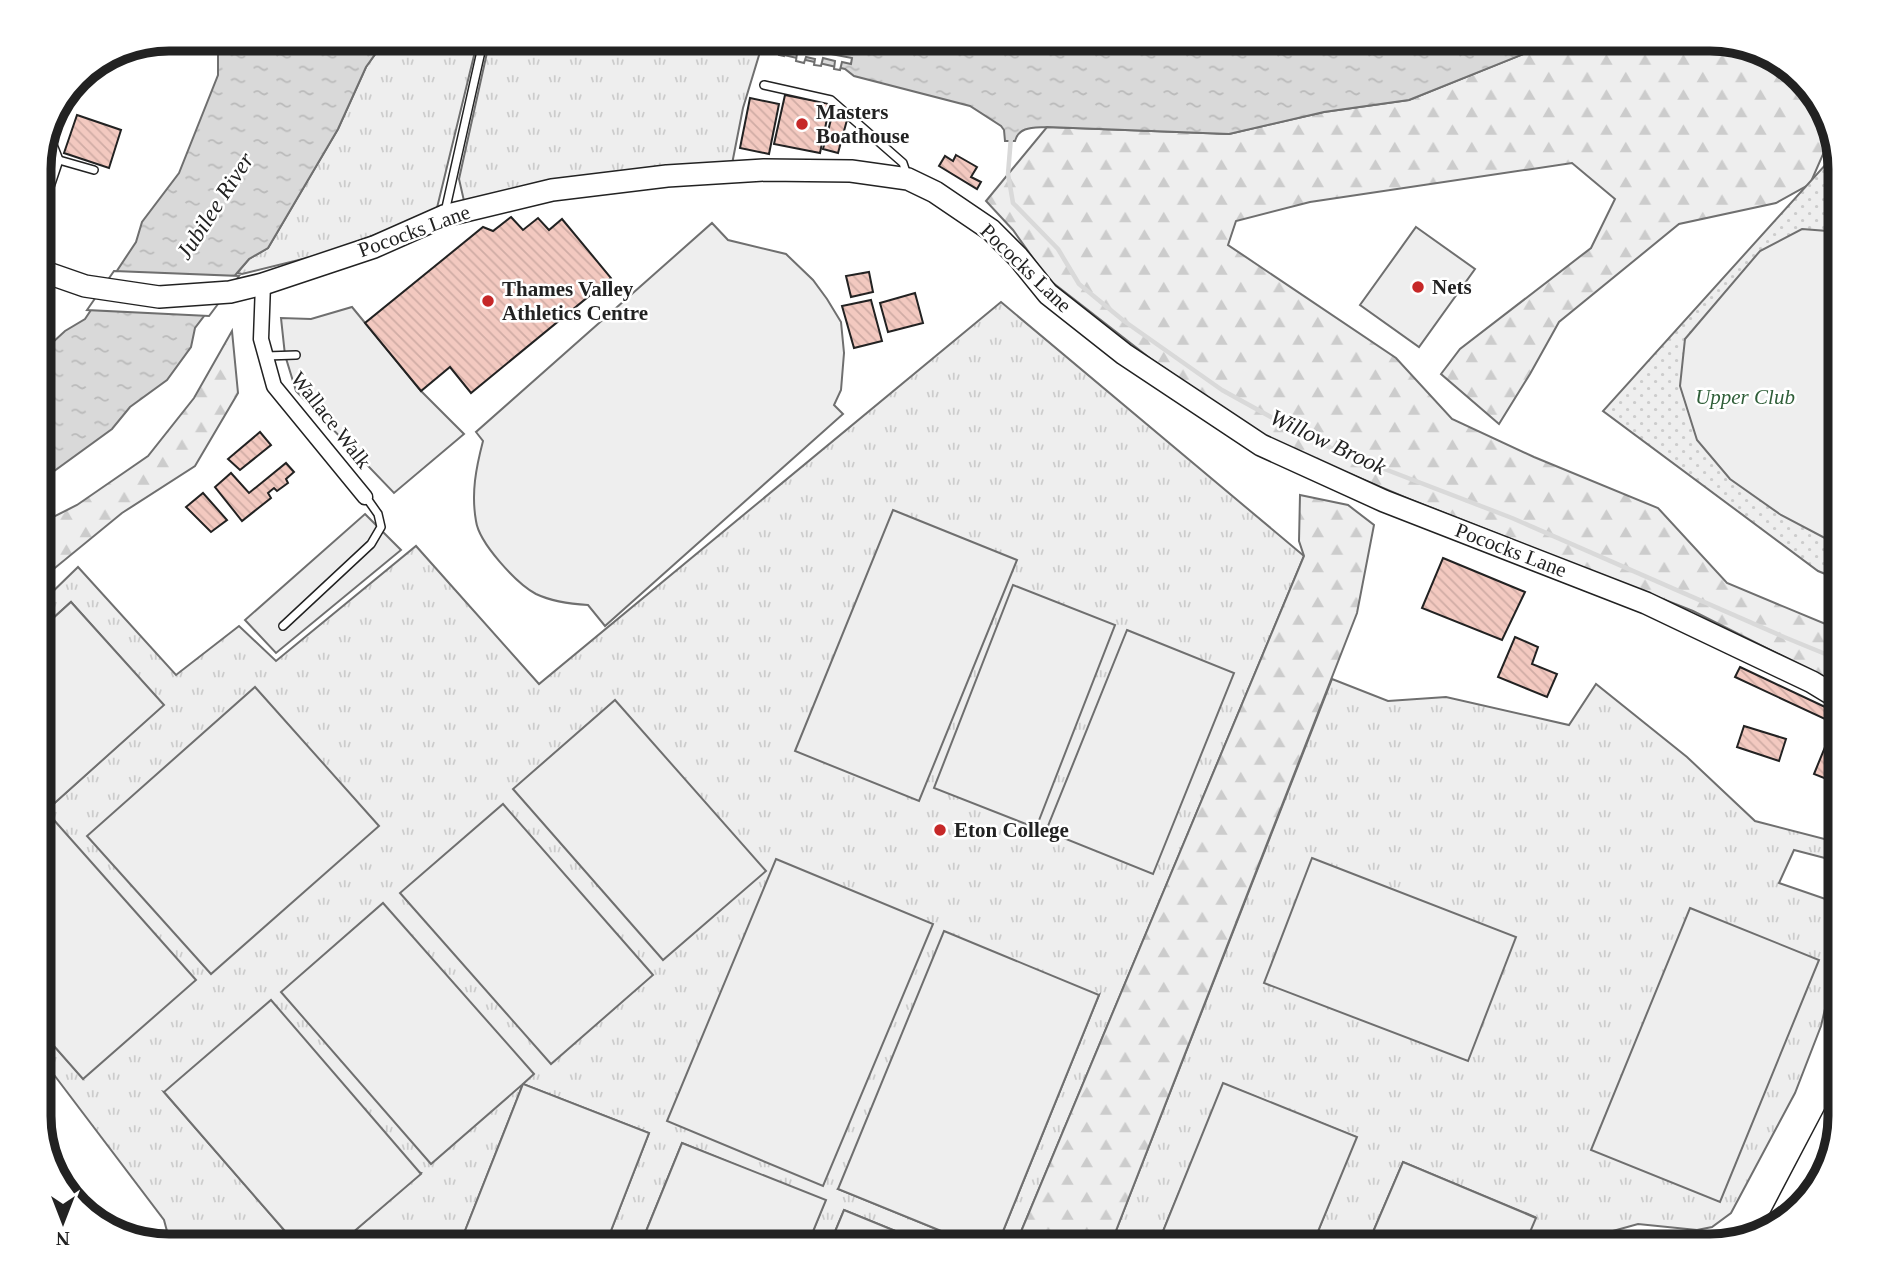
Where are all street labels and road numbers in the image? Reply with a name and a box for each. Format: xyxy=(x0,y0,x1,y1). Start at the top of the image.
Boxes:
street label: Pococks Lane xyxy=(355,200,473,262)
street label: Pococks Lane xyxy=(976,219,1076,317)
street label: Wallace Walk xyxy=(286,367,376,473)
street label: Pococks Lane xyxy=(1452,518,1570,582)

